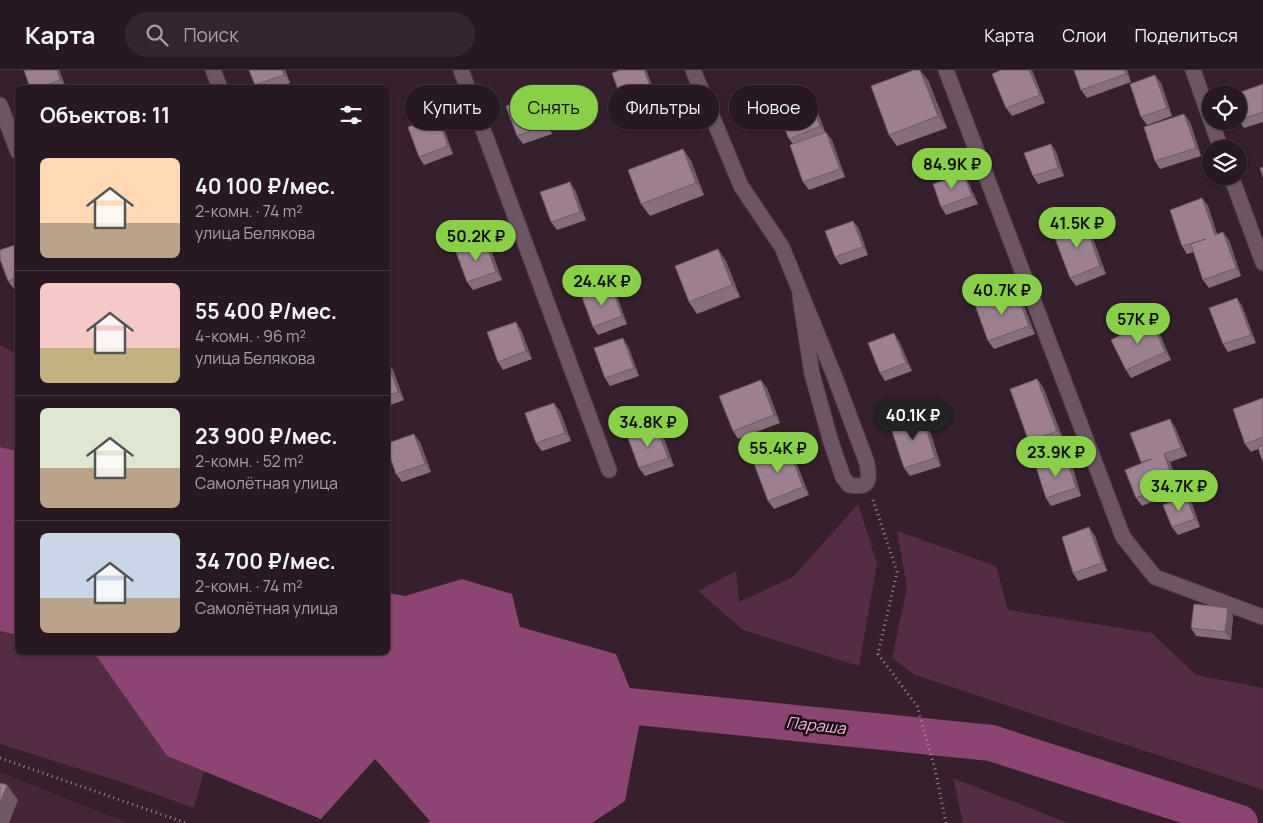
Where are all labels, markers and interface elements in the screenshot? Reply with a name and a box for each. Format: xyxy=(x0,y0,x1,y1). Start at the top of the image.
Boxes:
search box xyxy=(125,12,475,57)
text: Карта xyxy=(25,18,95,51)
icon: search xyxy=(143,21,171,49)
text: Поиск xyxy=(183,22,239,48)
text: Карта xyxy=(984,23,1034,47)
text: Слои xyxy=(1062,23,1106,47)
text: Поделиться xyxy=(1134,23,1238,47)
chip: Купить xyxy=(405,85,500,130)
chip: Снять xyxy=(510,85,598,130)
chip: Фильтры xyxy=(608,85,719,130)
chip: Новое xyxy=(729,85,818,130)
map controls xyxy=(1202,85,1247,185)
button: locate xyxy=(1202,85,1247,130)
text: Объектов: 11 xyxy=(40,101,170,129)
icon: filters xyxy=(337,101,365,129)
button: layers xyxy=(1202,140,1247,185)
pin: 84.9K ₽ xyxy=(906,148,998,190)
text: 84.9K ₽ xyxy=(923,153,981,175)
text: 40 100 ₽/мес. xyxy=(195,172,336,200)
icon: home xyxy=(80,178,140,238)
text: 2-комн. · 74 m² xyxy=(195,200,303,222)
pin: 41.5K ₽ xyxy=(1031,206,1123,249)
text: 41.5K ₽ xyxy=(1050,212,1104,234)
pin: 50.2K ₽ xyxy=(430,220,522,262)
text: улица Белякова xyxy=(195,222,315,244)
text: 50.2K ₽ xyxy=(447,225,505,247)
pin: 24.4K ₽ xyxy=(556,264,648,307)
text: 24.4K ₽ xyxy=(573,270,631,292)
pin: 40.7K ₽ xyxy=(956,274,1048,316)
text: 40.7K ₽ xyxy=(973,279,1031,301)
text: 55 400 ₽/мес. xyxy=(195,297,337,325)
pin: 57K ₽ xyxy=(1103,302,1173,345)
icon: home xyxy=(80,303,140,363)
text: 57K ₽ xyxy=(1117,308,1159,330)
text: 4-комн. · 96 m² xyxy=(195,325,306,347)
text: улица Белякова xyxy=(195,347,315,369)
pin: 40.1K ₽ xyxy=(867,398,959,441)
text: 40.1K ₽ xyxy=(886,404,940,426)
pin: 34.8K ₽ xyxy=(602,406,694,448)
text: 34.8K ₽ xyxy=(619,411,677,433)
text: 23 900 ₽/мес. xyxy=(195,422,338,450)
icon: home xyxy=(80,428,140,488)
pin: 55.4K ₽ xyxy=(732,432,824,474)
pin: 23.9K ₽ xyxy=(1010,436,1102,478)
text: 55.4K ₽ xyxy=(749,437,807,459)
text: 23.9K ₽ xyxy=(1027,441,1085,463)
text: 2-комн. · 52 m² xyxy=(195,450,304,472)
pin: 34.7K ₽ xyxy=(1133,470,1225,512)
text: Самолётная улица xyxy=(195,472,338,494)
text: 34.7K ₽ xyxy=(1151,475,1207,497)
text: 34 700 ₽/мес. xyxy=(195,547,336,575)
icon: home xyxy=(80,553,140,613)
text: 2-комн. · 74 m² xyxy=(195,575,303,597)
text: Самолётная улица xyxy=(195,597,338,619)
water label: Параша xyxy=(785,711,848,739)

